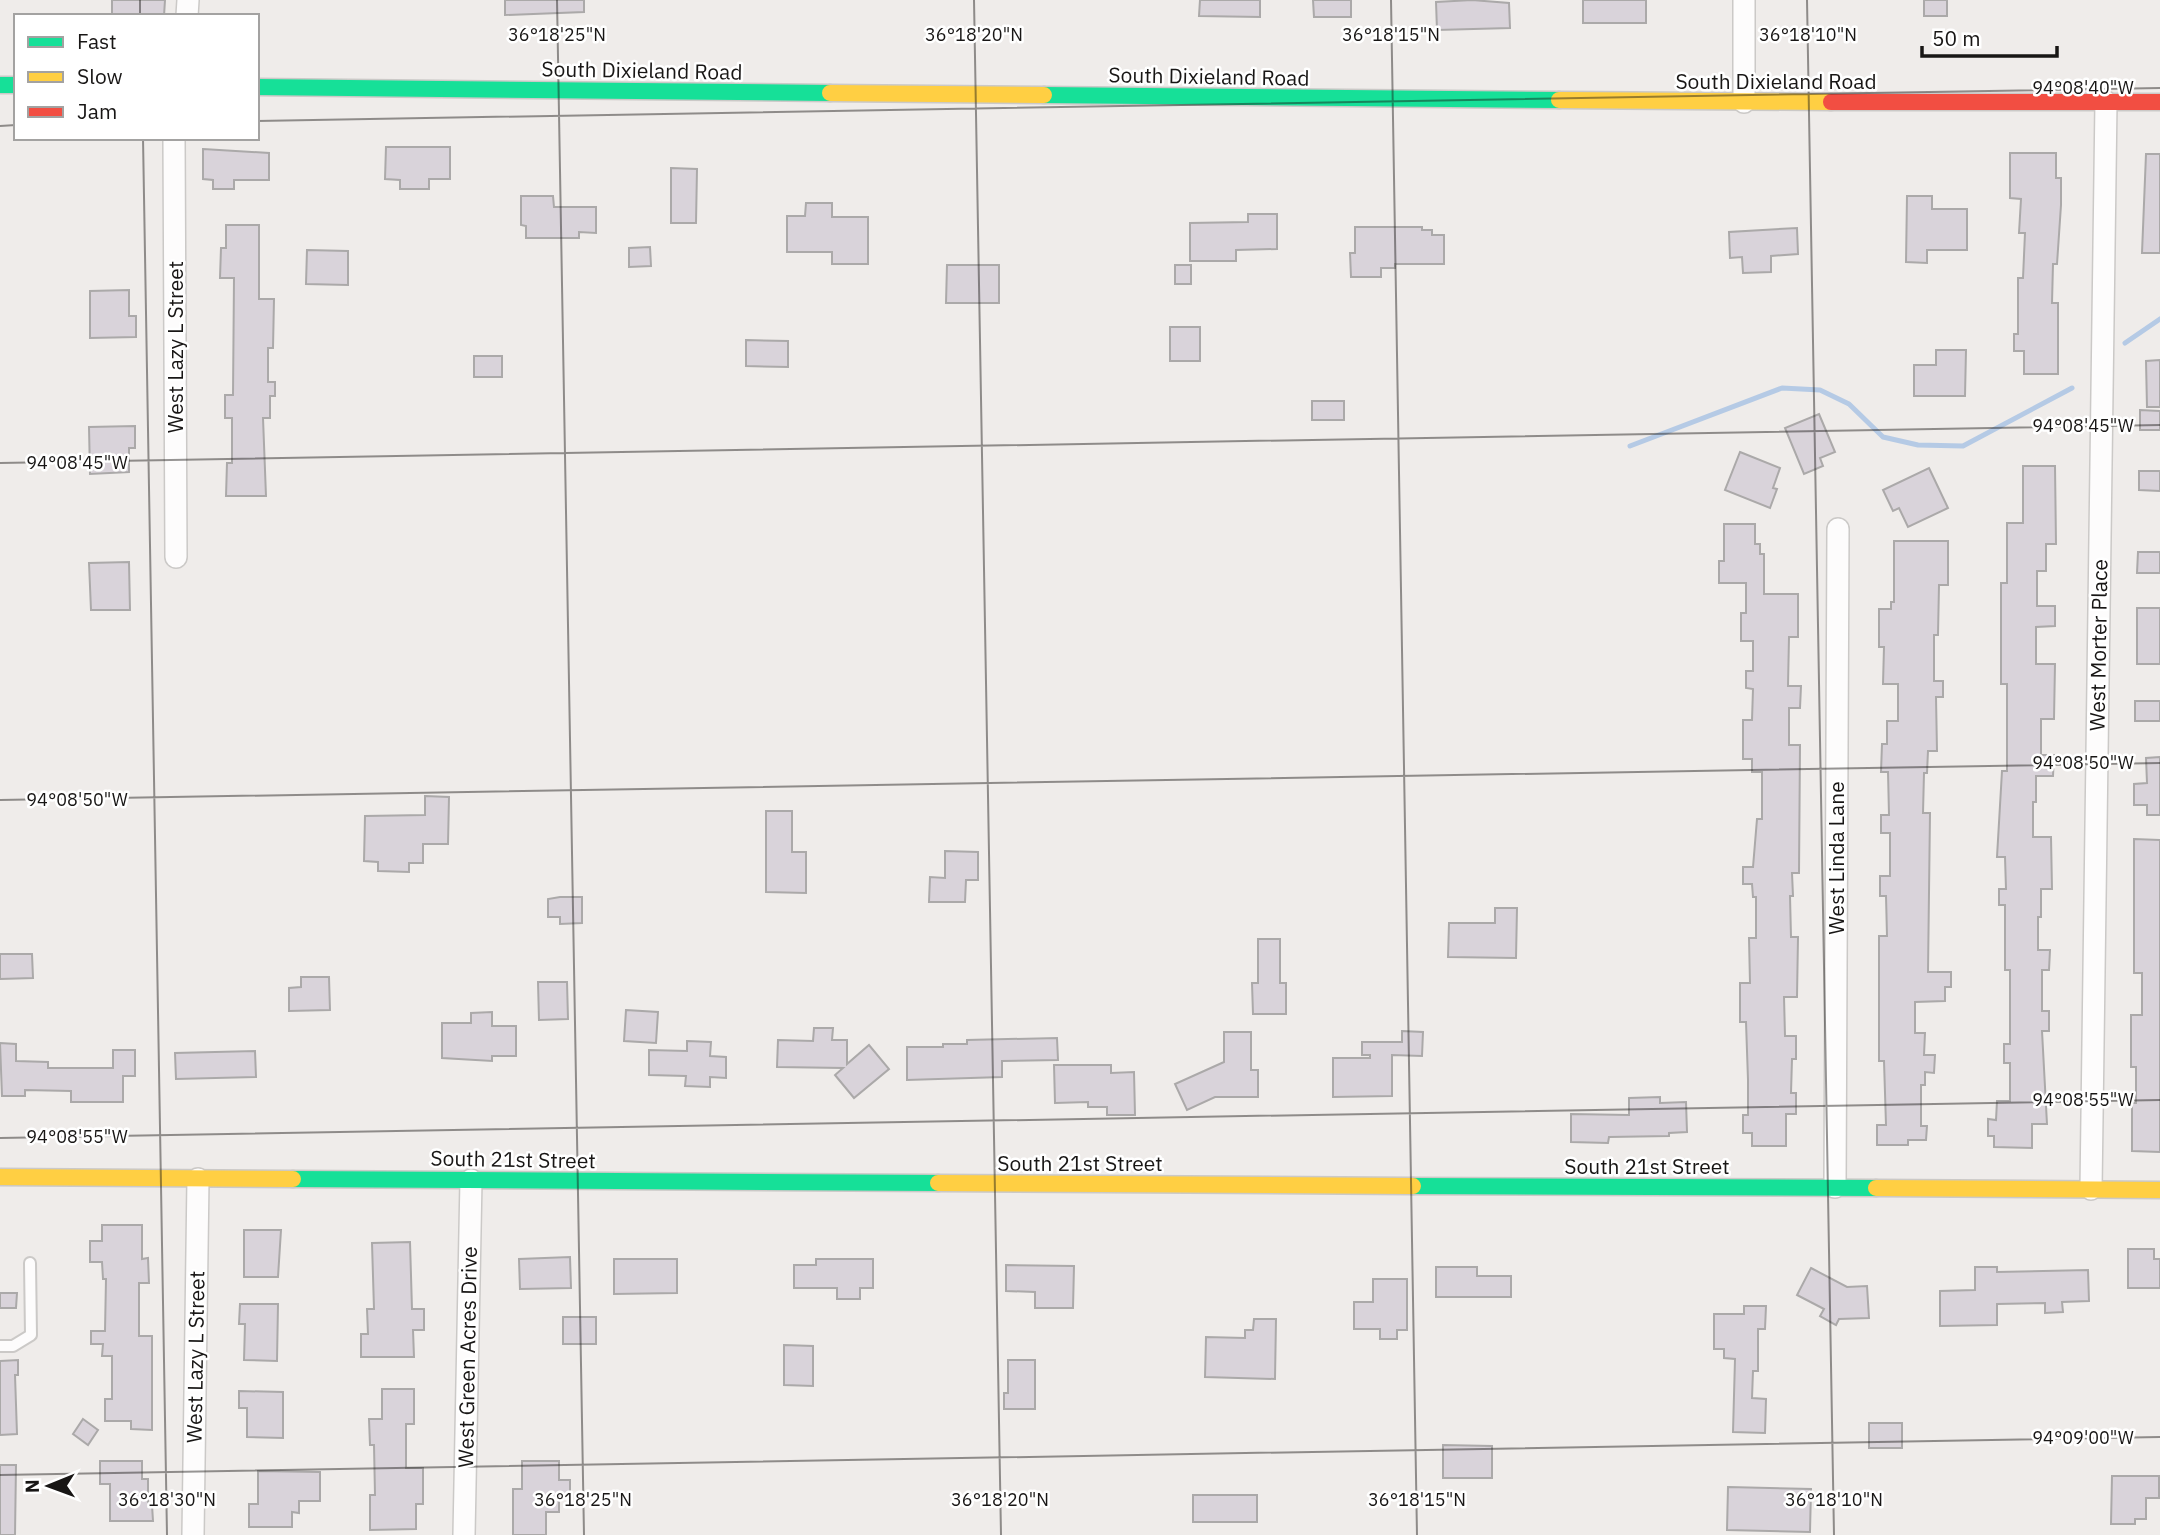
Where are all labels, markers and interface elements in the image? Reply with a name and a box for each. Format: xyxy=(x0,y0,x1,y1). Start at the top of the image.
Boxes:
legend xyxy=(14,14,259,140)
scale bar xyxy=(1922,14,2057,58)
text: 36°18'25"N xyxy=(508,23,606,46)
text: 36°18'20"N xyxy=(925,23,1023,46)
text: 36°18'15"N xyxy=(1342,23,1440,46)
text: 36°18'10"N xyxy=(1759,23,1857,46)
text: 50 m xyxy=(1932,24,1981,52)
text: Fast xyxy=(77,27,117,55)
street label: South Dixieland Road xyxy=(541,54,743,86)
street label: South Dixieland Road xyxy=(1108,60,1310,92)
text: Slow xyxy=(77,62,123,90)
street label: South Dixieland Road xyxy=(1675,67,1877,95)
text: 94°08'40"W xyxy=(2032,76,2134,99)
text: Jam xyxy=(77,97,117,125)
street label: West Lazy L Street xyxy=(161,261,189,433)
text: 94°08'45"W xyxy=(2032,414,2134,437)
text: 94°08'45"W xyxy=(26,451,128,474)
street label: West Morter Place xyxy=(2083,559,2113,731)
text: 94°08'50"W xyxy=(2032,751,2134,774)
street label: West Linda Lane xyxy=(1822,781,1850,935)
text: 94°08'50"W xyxy=(26,788,128,811)
text: 94°08'55"W xyxy=(2032,1088,2134,1111)
text: 94°08'55"W xyxy=(26,1125,128,1148)
street label: South 21st Street xyxy=(430,1144,596,1174)
street label: South 21st Street xyxy=(997,1149,1163,1177)
street label: South 21st Street xyxy=(1564,1152,1730,1180)
street label: West Green Acres Drive xyxy=(451,1246,483,1468)
street label: West Lazy L Street xyxy=(179,1271,211,1443)
text: 94°09'00"W xyxy=(2032,1426,2134,1449)
north arrow xyxy=(14,1451,84,1521)
text: N xyxy=(20,1479,44,1493)
text: 36°18'30"N xyxy=(118,1488,216,1511)
text: 36°18'25"N xyxy=(534,1488,632,1511)
text: 36°18'20"N xyxy=(951,1488,1049,1511)
text: 36°18'15"N xyxy=(1368,1488,1466,1511)
text: 36°18'10"N xyxy=(1785,1488,1883,1511)

